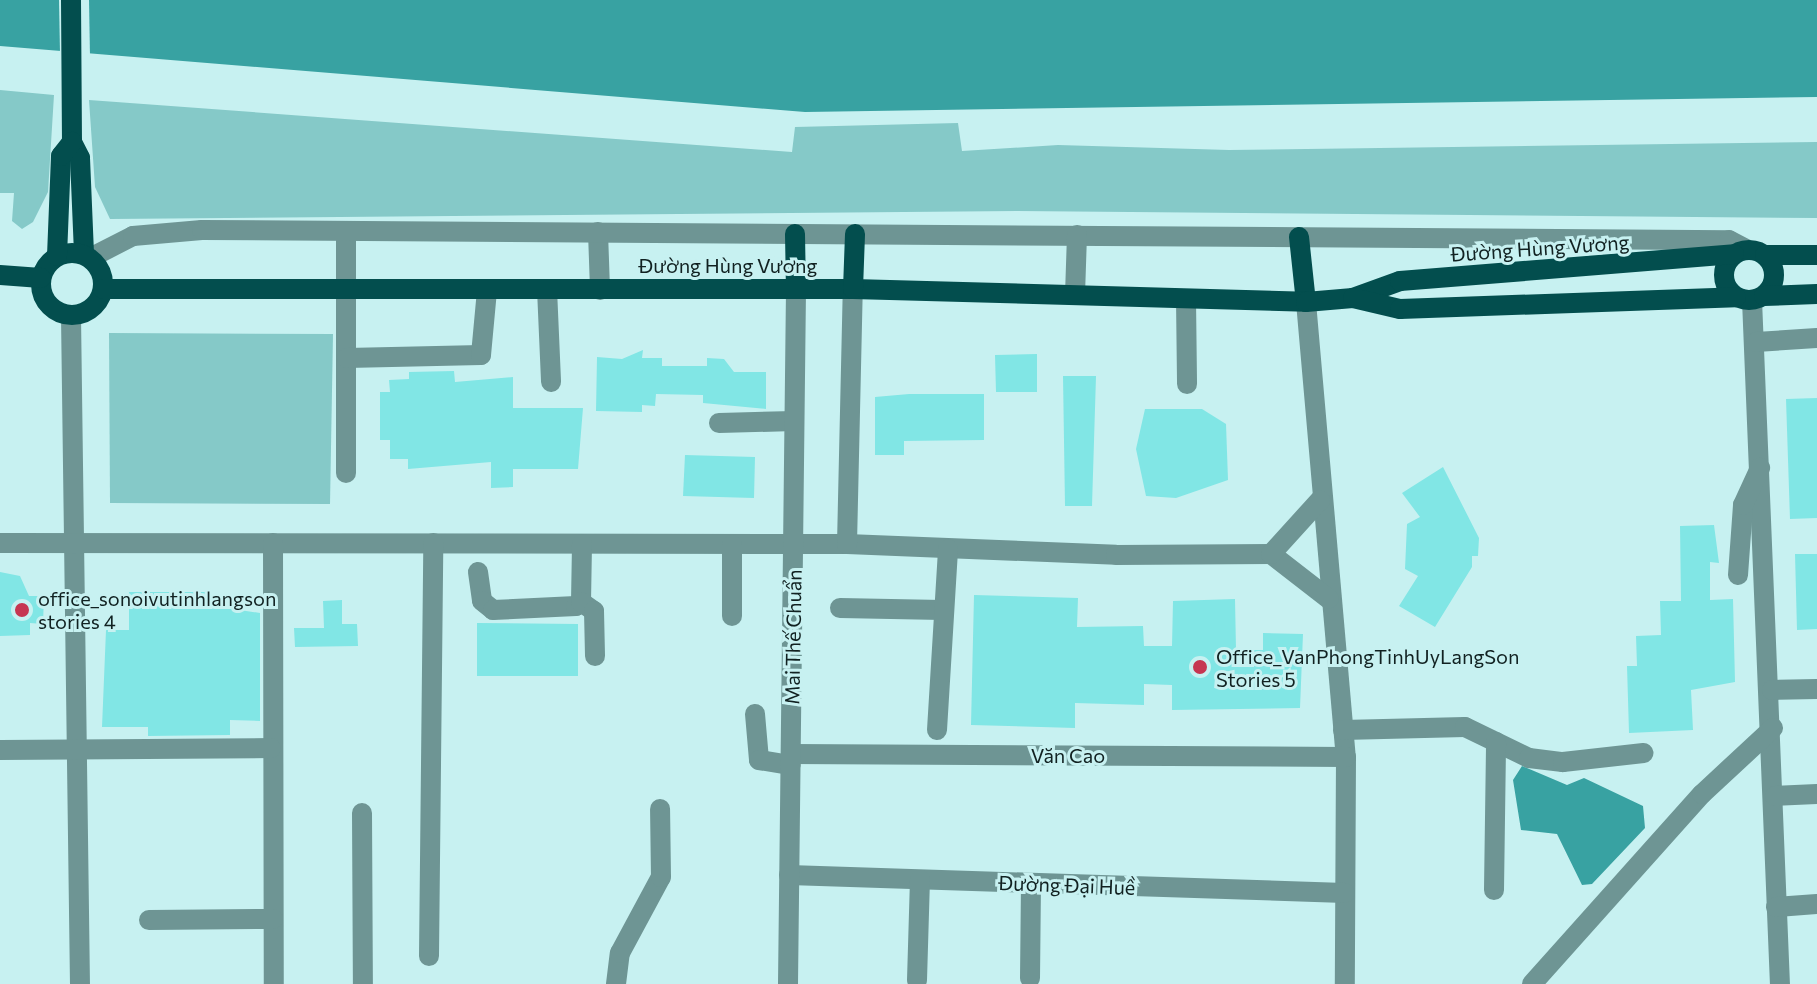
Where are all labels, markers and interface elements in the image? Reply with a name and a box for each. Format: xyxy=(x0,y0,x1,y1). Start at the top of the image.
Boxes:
street label: Đường Hùng Vương xyxy=(1450,230,1630,266)
street label: Đường Hùng Vương xyxy=(639,253,817,277)
street label: Mai Thế Chuẩn xyxy=(780,569,806,705)
place label: office_sonoivutinhlangson stories 4 xyxy=(38,586,276,633)
marker: office_sonoivutinhlangson stories 4 xyxy=(13,601,31,619)
place label: Office_VanPhongTinhUyLangSon Stories 5 xyxy=(1216,644,1519,691)
marker: Office_VanPhongTinhUyLangSon Stories 5 xyxy=(1191,658,1209,676)
street label: Văn Cao xyxy=(1031,743,1105,767)
street label: Đường Đại Huề xyxy=(998,871,1136,899)

